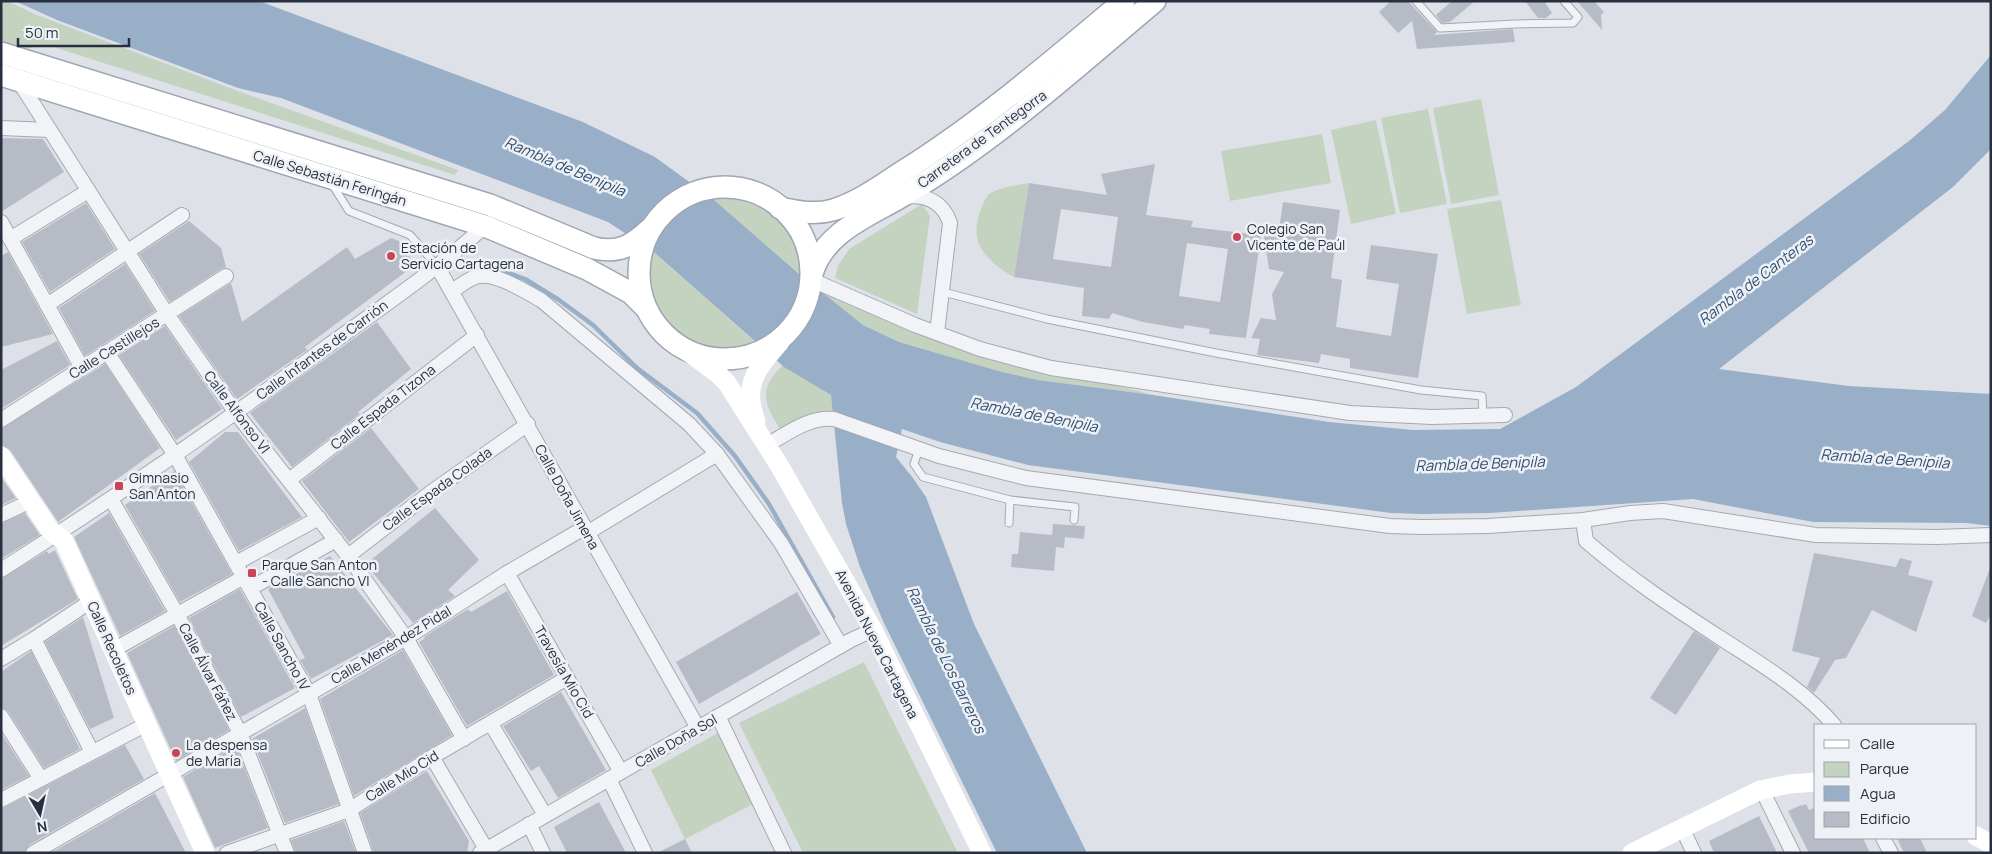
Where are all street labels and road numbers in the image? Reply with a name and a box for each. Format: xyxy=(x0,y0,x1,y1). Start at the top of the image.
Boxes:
street label: Carretera de Tentegorra xyxy=(913,85,1050,192)
street label: Calle Sebastián Feringán xyxy=(251,145,409,210)
street label: Calle Infantes de Carrión xyxy=(252,295,391,404)
street label: Calle Castillejos xyxy=(65,312,162,383)
street label: Calle Espada Tizona xyxy=(326,360,439,454)
street label: Calle Alfonso VI xyxy=(200,366,275,457)
street label: Calle Doña Jimena xyxy=(531,441,604,553)
street label: Calle Espada Colada xyxy=(378,442,495,535)
street label: Avenida Nueva Cartagena xyxy=(831,566,923,722)
street label: Calle Recoletos xyxy=(83,598,142,698)
street label: Calle Sancho IV xyxy=(250,598,315,694)
street label: Calle Menéndez Pidal xyxy=(327,601,455,688)
street label: Calle Álvar Fáñez xyxy=(175,620,242,724)
street label: Travesía Mio Cid xyxy=(530,622,599,721)
street label: Calle Doña Sol xyxy=(631,709,720,772)
street label: Calle Mio Cid xyxy=(362,746,442,806)

